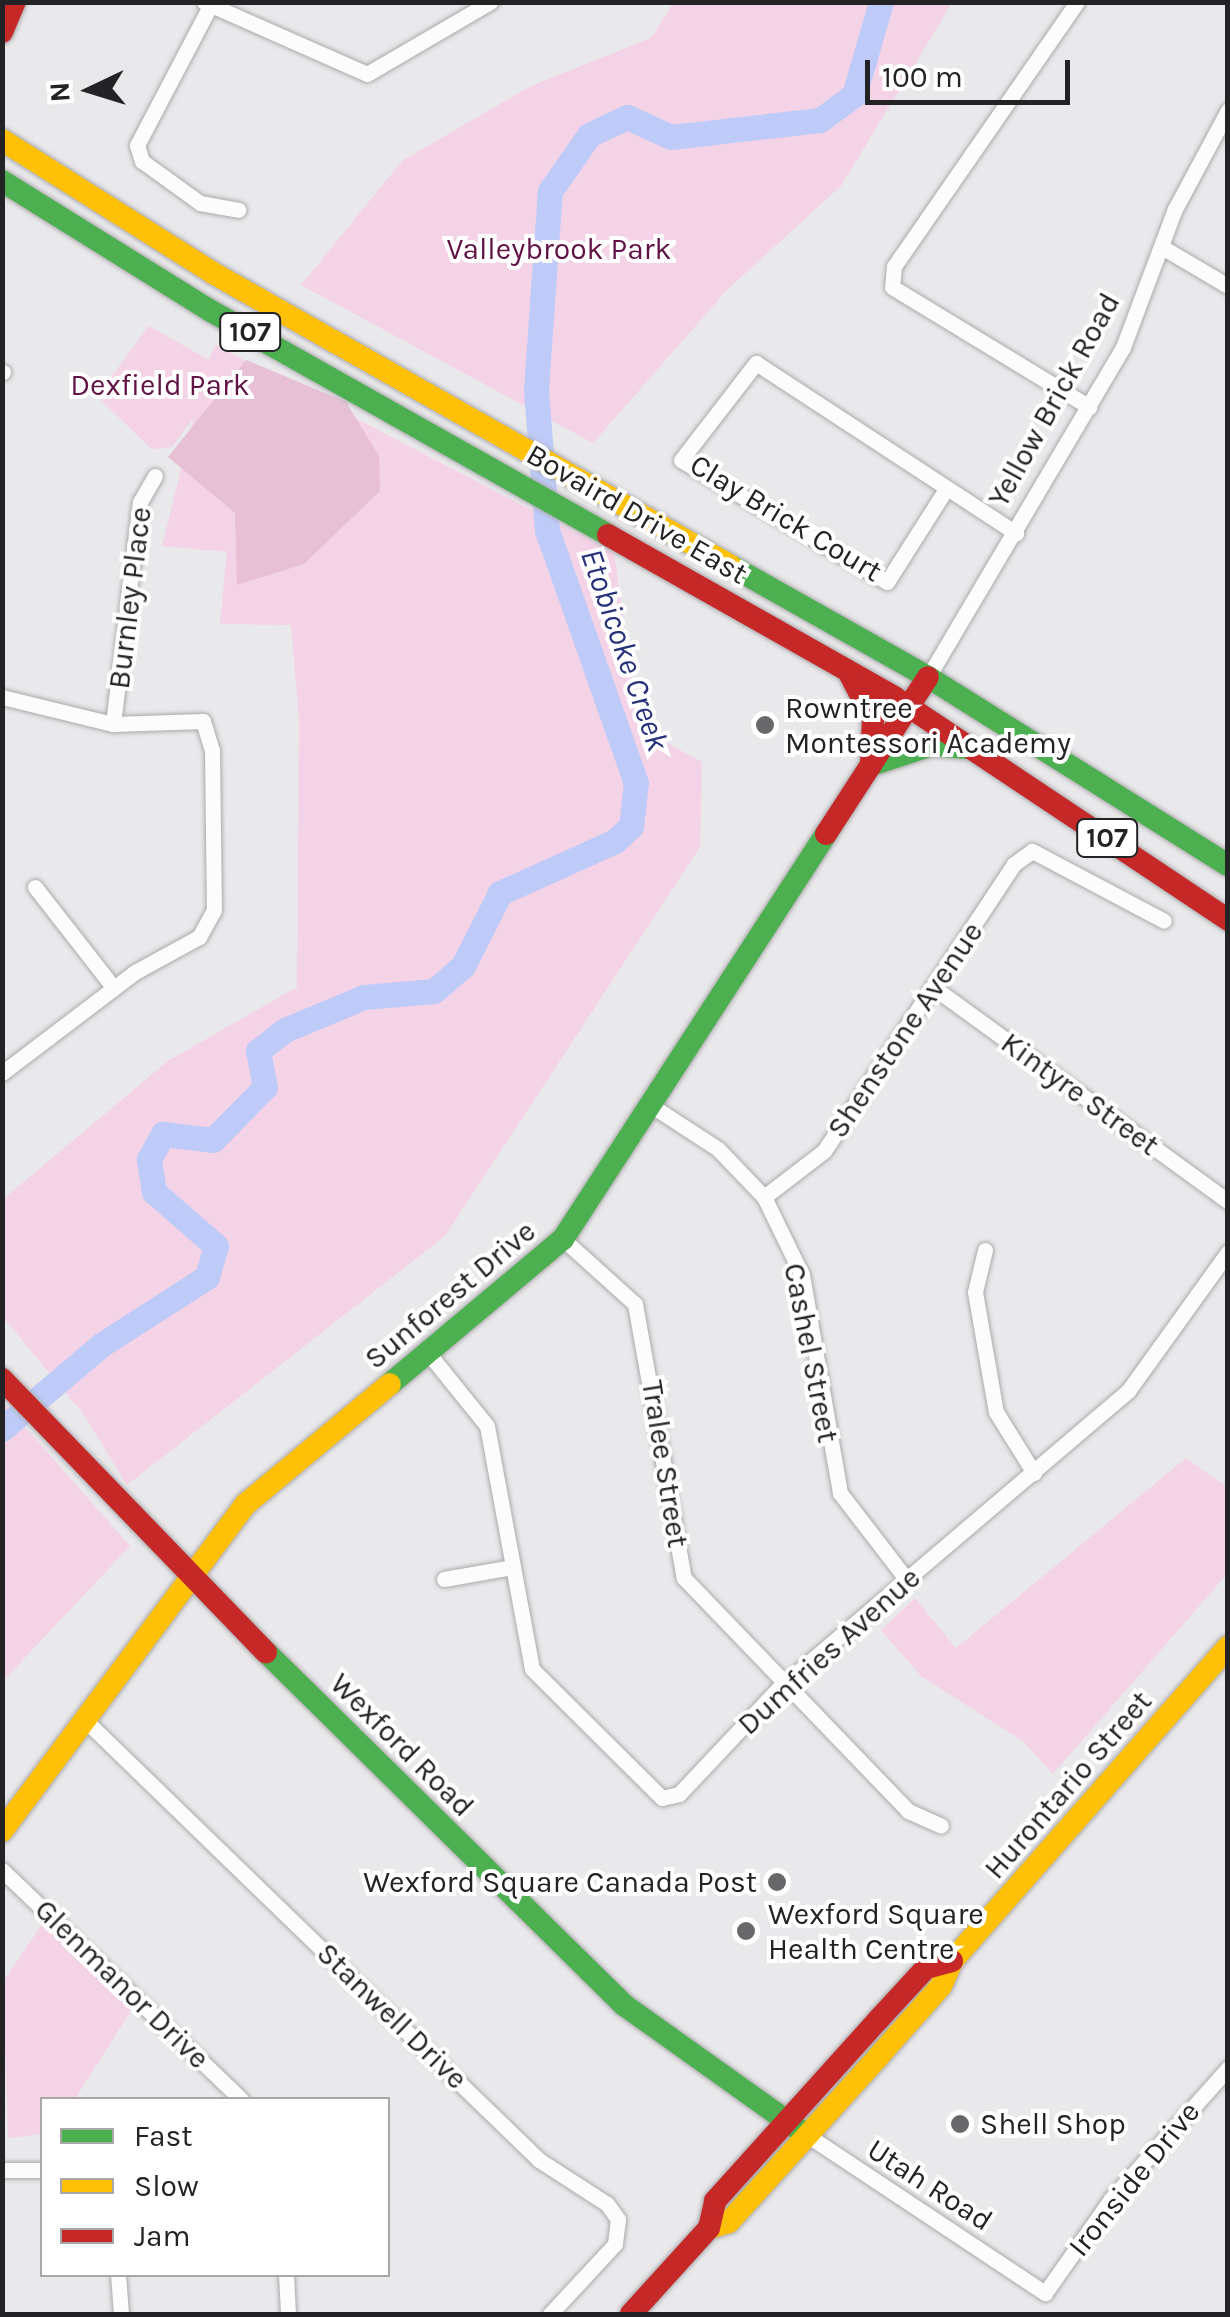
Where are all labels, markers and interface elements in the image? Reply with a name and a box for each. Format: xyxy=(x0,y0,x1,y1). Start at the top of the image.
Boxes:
north arrow xyxy=(40,40,140,140)
scale bar xyxy=(870,40,1075,102)
text: 100 m xyxy=(882,59,963,95)
text: N xyxy=(42,81,77,103)
park label: Valleybrook Park xyxy=(447,231,671,267)
street label: Yellow Brick Road xyxy=(980,287,1128,513)
road number: 107 xyxy=(218,309,282,355)
park label: Dexfield Park xyxy=(70,367,250,403)
street label: Bovaird Drive East xyxy=(520,436,754,592)
street label: Clay Brick Court xyxy=(684,447,888,589)
street label: Burnley Place xyxy=(101,505,159,691)
water label: Etobicoke Creek xyxy=(571,544,677,756)
place label: Rowntree Montessori Academy xyxy=(785,690,1071,760)
marker: Rowntree Montessori Academy xyxy=(754,714,776,736)
road number: 107 xyxy=(1074,815,1140,861)
street label: Shenstone Avenue xyxy=(819,915,991,1145)
street label: Kintyre Street xyxy=(994,1025,1166,1163)
street label: Sunforest Drive xyxy=(357,1213,543,1377)
street label: Cashel Street xyxy=(776,1260,846,1446)
street label: Tralee Street xyxy=(634,1378,696,1550)
street label: Dumfries Avenue xyxy=(730,1560,928,1742)
street label: Wexford Road xyxy=(323,1666,481,1824)
street label: Hurontario Street xyxy=(977,1684,1159,1886)
place label: Wexford Square Canada Post xyxy=(363,1864,757,1900)
marker: Wexford Square Canada Post xyxy=(766,1871,788,1893)
street label: Glenmanor Drive xyxy=(27,1892,217,2076)
place label: Wexford Square Health Centre xyxy=(768,1896,984,1966)
marker: Wexford Square Health Centre xyxy=(733,1918,759,1944)
street label: Stanwell Drive xyxy=(309,1935,475,2097)
street label: Ironside Drive xyxy=(1061,2094,1207,2264)
legend xyxy=(40,2097,390,2277)
place label: Shell Shop xyxy=(980,2106,1126,2142)
marker: Shell Shop xyxy=(949,2113,971,2135)
text: Fast xyxy=(134,2118,193,2154)
street label: Utah Road xyxy=(861,2131,999,2239)
text: Slow xyxy=(134,2168,199,2204)
text: Jam xyxy=(134,2218,191,2254)

